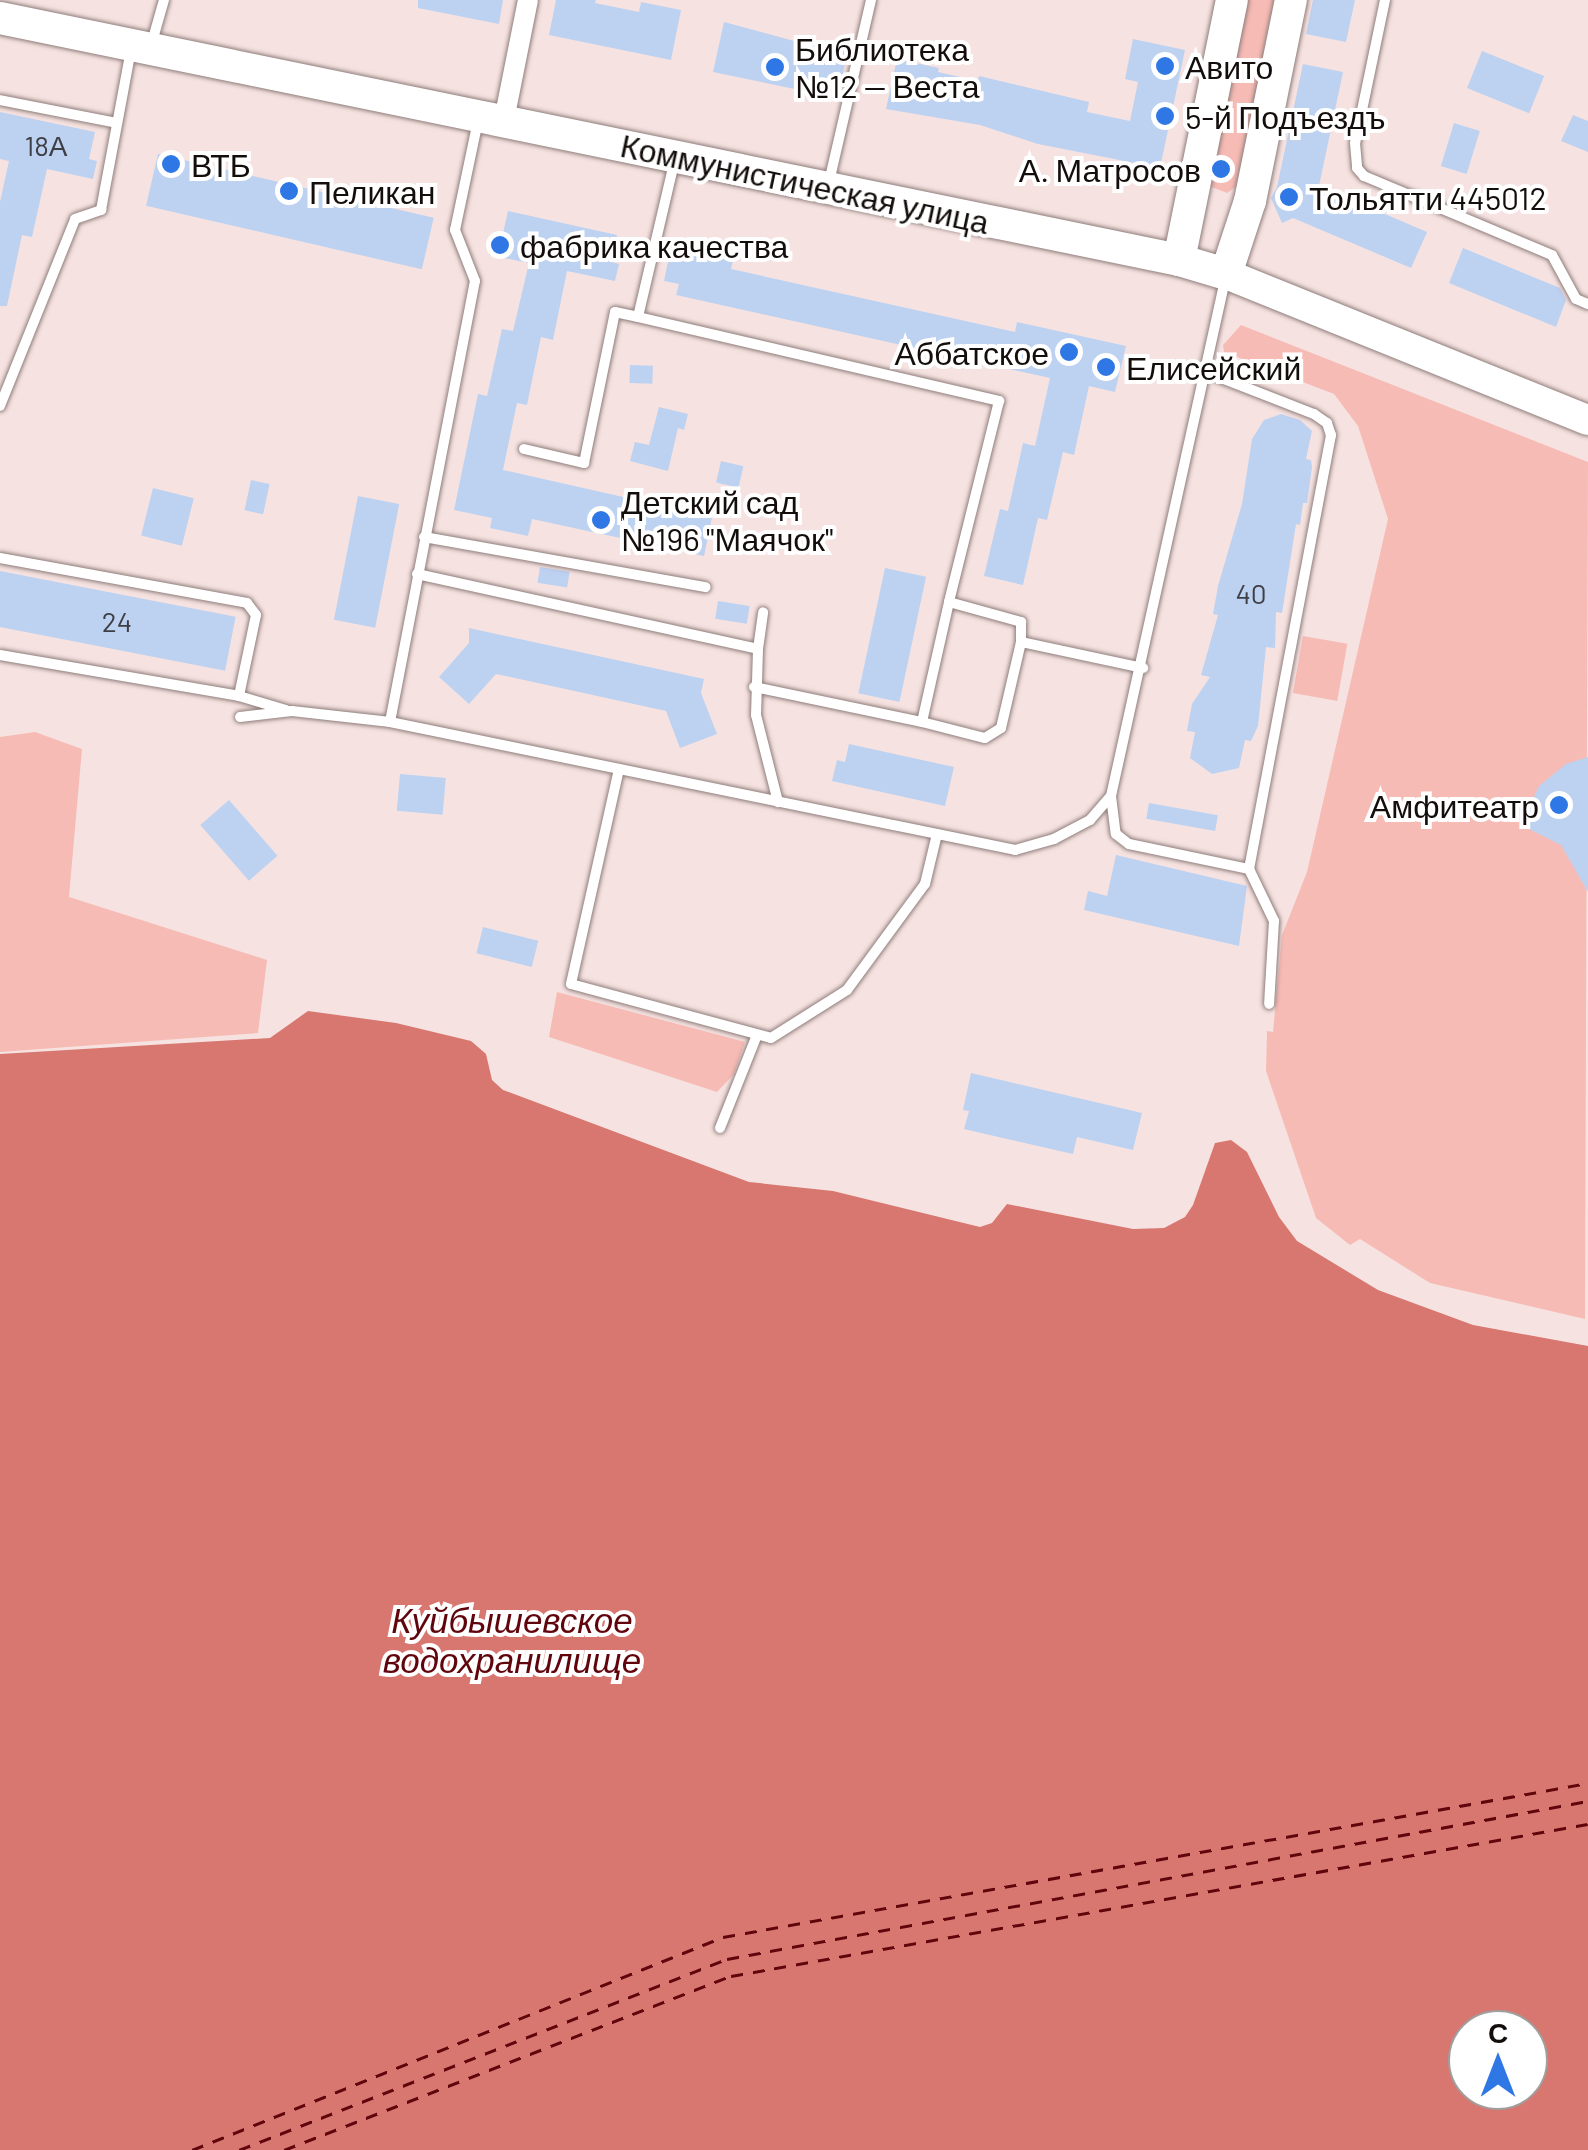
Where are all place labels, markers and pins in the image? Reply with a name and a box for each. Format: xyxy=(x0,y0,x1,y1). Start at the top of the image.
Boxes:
place label: Библиотека №12 — Веста xyxy=(795,30,980,105)
place label: Авито xyxy=(1185,47,1273,85)
marker: Авито xyxy=(1154,55,1176,77)
marker: Библиотека №12 — Веста xyxy=(764,56,786,78)
place label: 5-й Подъездъ xyxy=(1185,97,1385,135)
marker: 5-й Подъездъ xyxy=(1154,105,1176,127)
place label: ВТБ xyxy=(191,145,251,183)
place label: А. Матросов xyxy=(1019,150,1201,188)
marker: ВТБ xyxy=(160,153,182,175)
marker: А. Матросов xyxy=(1210,158,1232,180)
place label: Пеликан xyxy=(309,172,435,210)
place label: Тольятти 445012 xyxy=(1309,178,1547,216)
marker: Пеликан xyxy=(278,180,300,202)
marker: Тольятти 445012 xyxy=(1278,186,1300,208)
place label: фабрика качества xyxy=(520,226,788,264)
marker: фабрика качества xyxy=(489,234,511,256)
place label: Аббатское xyxy=(894,333,1049,371)
marker: Аббатское xyxy=(1058,341,1080,363)
place label: Елисейский xyxy=(1126,348,1301,386)
marker: Елисейский xyxy=(1095,356,1117,378)
place label: Детский сад №196 "Маячок" xyxy=(621,483,834,558)
marker: Детский сад №196 "Маячок" xyxy=(590,509,612,531)
place label: Амфитеатр xyxy=(1370,786,1539,824)
marker: Амфитеатр xyxy=(1548,794,1570,816)

